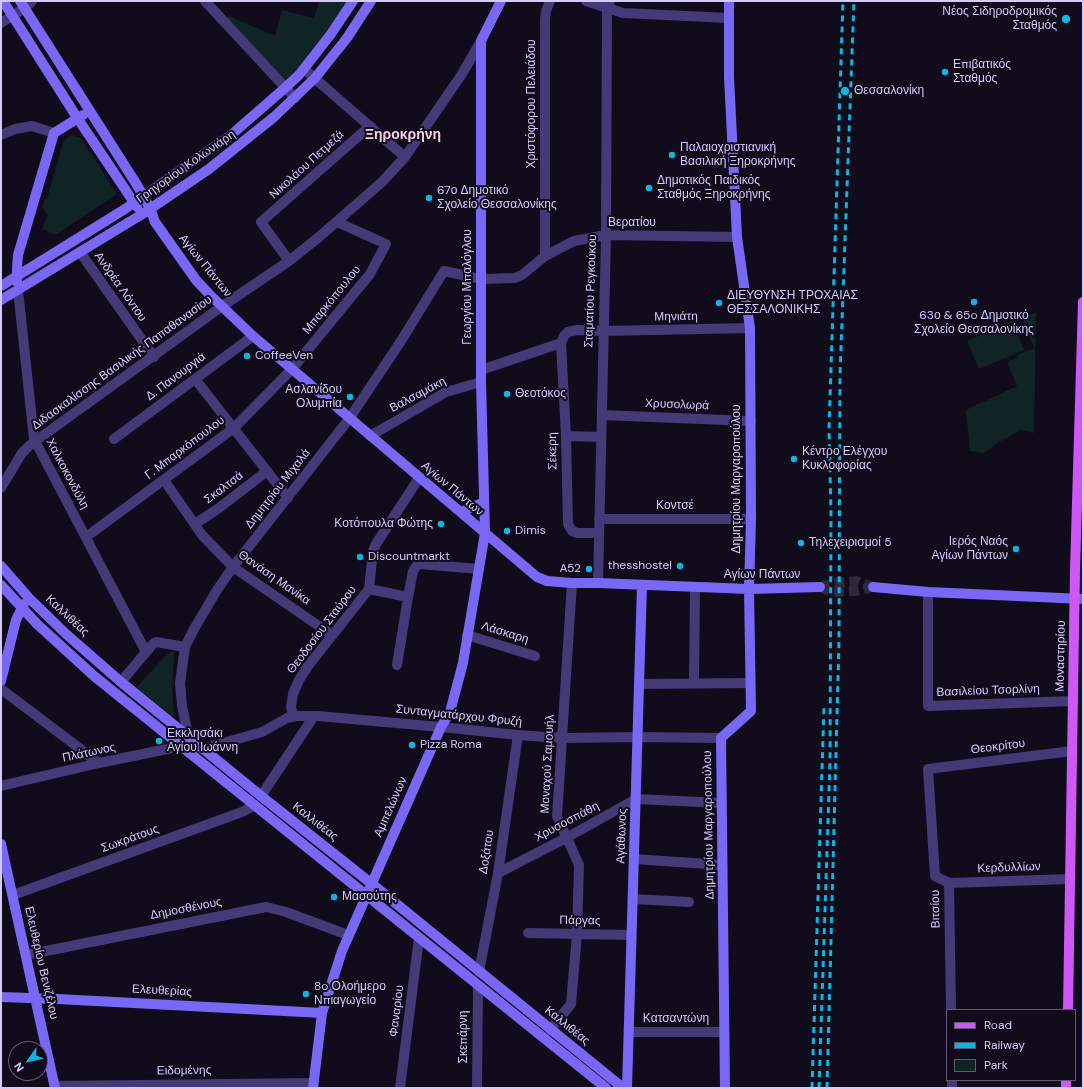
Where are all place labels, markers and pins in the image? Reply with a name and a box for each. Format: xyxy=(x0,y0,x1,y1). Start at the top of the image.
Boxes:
place label: Νέος Σιδηροδρομικός Σταθμός xyxy=(942,5,1057,33)
marker: Νέος Σιδηροδρομικός Σταθμός xyxy=(1060,13,1072,25)
place label: Επιβατικός Σταθμός xyxy=(953,58,1011,86)
marker: Επιβατικός Σταθμός xyxy=(940,67,950,77)
place label: Θεσσαλονίκη xyxy=(854,84,924,98)
marker: Θεσσαλονίκη xyxy=(839,85,851,97)
place label: Παλαιοχριστιανική Βασιλική Ξηροκρήνης xyxy=(680,141,795,169)
marker: Παλαιοχριστιανική Βασιλική Ξηροκρήνης xyxy=(667,150,677,160)
place label: Δημοτικός Παιδικός Σταθμός Ξηροκρήνης xyxy=(657,174,771,202)
marker: Δημοτικός Παιδικός Σταθμός Ξηροκρήνης xyxy=(644,183,654,193)
place label: 67ο Δημοτικό Σχολείο Θεσσαλονίκης xyxy=(437,184,557,212)
marker: 67ο Δημοτικό Σχολείο Θεσσαλονίκης xyxy=(424,193,434,203)
place label: ΔΙΕΥΘΥΝΣΗ ΤΡΟΧΑΙΑΣ ΘΕΣΣΑΛΟΝΙΚΗΣ xyxy=(727,289,858,317)
marker: 63ο & 65o Δημοτικό Σχολείο Θεσσαλονίκης xyxy=(969,297,979,307)
marker: ΔΙΕΥΘΥΝΣΗ ΤΡΟΧΑΙΑΣ ΘΕΣΣΑΛΟΝΙΚΗΣ xyxy=(714,298,724,308)
place label: 63ο & 65o Δημοτικό Σχολείο Θεσσαλονίκης xyxy=(914,309,1034,337)
place label: CoffeeVen xyxy=(255,349,313,363)
marker: CoffeeVen xyxy=(242,351,252,361)
place label: Ασλανίδου Ολυμπία xyxy=(285,383,342,411)
place label: Θεοτόκος xyxy=(515,387,566,401)
marker: Θεοτόκος xyxy=(502,389,512,399)
marker: Ασλανίδου Ολυμπία xyxy=(345,392,355,402)
place label: Κέντρο Ελέγχου Κυκλοφορίας xyxy=(802,445,887,473)
marker: Κέντρο Ελέγχου Κυκλοφορίας xyxy=(789,454,799,464)
place label: Κοτόπουλα Φώτης xyxy=(334,517,433,531)
marker: Κοτόπουλα Φώτης xyxy=(436,519,446,529)
place label: Dimis xyxy=(515,524,546,538)
marker: Dimis xyxy=(502,526,512,536)
place label: Ιερός Ναός Αγίων Πάντων xyxy=(931,535,1008,563)
place label: Τηλεχειρισμοί 5 xyxy=(809,536,891,550)
marker: Τηλεχειρισμοί 5 xyxy=(796,538,806,548)
marker: Ιερός Ναός Αγίων Πάντων xyxy=(1011,544,1021,554)
place label: Discountmarkt xyxy=(368,550,450,564)
marker: Discountmarkt xyxy=(355,552,365,562)
place label: thesshostel xyxy=(608,559,672,573)
marker: thesshostel xyxy=(675,561,685,571)
place label: A52 xyxy=(559,562,581,576)
marker: A52 xyxy=(584,564,594,574)
place label: Εκκλησάκι Αγίου Ιωάννη xyxy=(167,727,238,755)
marker: Εκκλησάκι Αγίου Ιωάννη xyxy=(154,736,164,746)
place label: Pizza Roma xyxy=(420,738,482,752)
marker: Pizza Roma xyxy=(407,740,417,750)
place label: Μασούτης xyxy=(342,890,397,904)
marker: Μασούτης xyxy=(329,892,339,902)
place label: 8o Ολοήμερο Νπιαγωγείο xyxy=(314,980,386,1008)
marker: 8o Ολοήμερο Νπιαγωγείο xyxy=(301,989,311,999)

